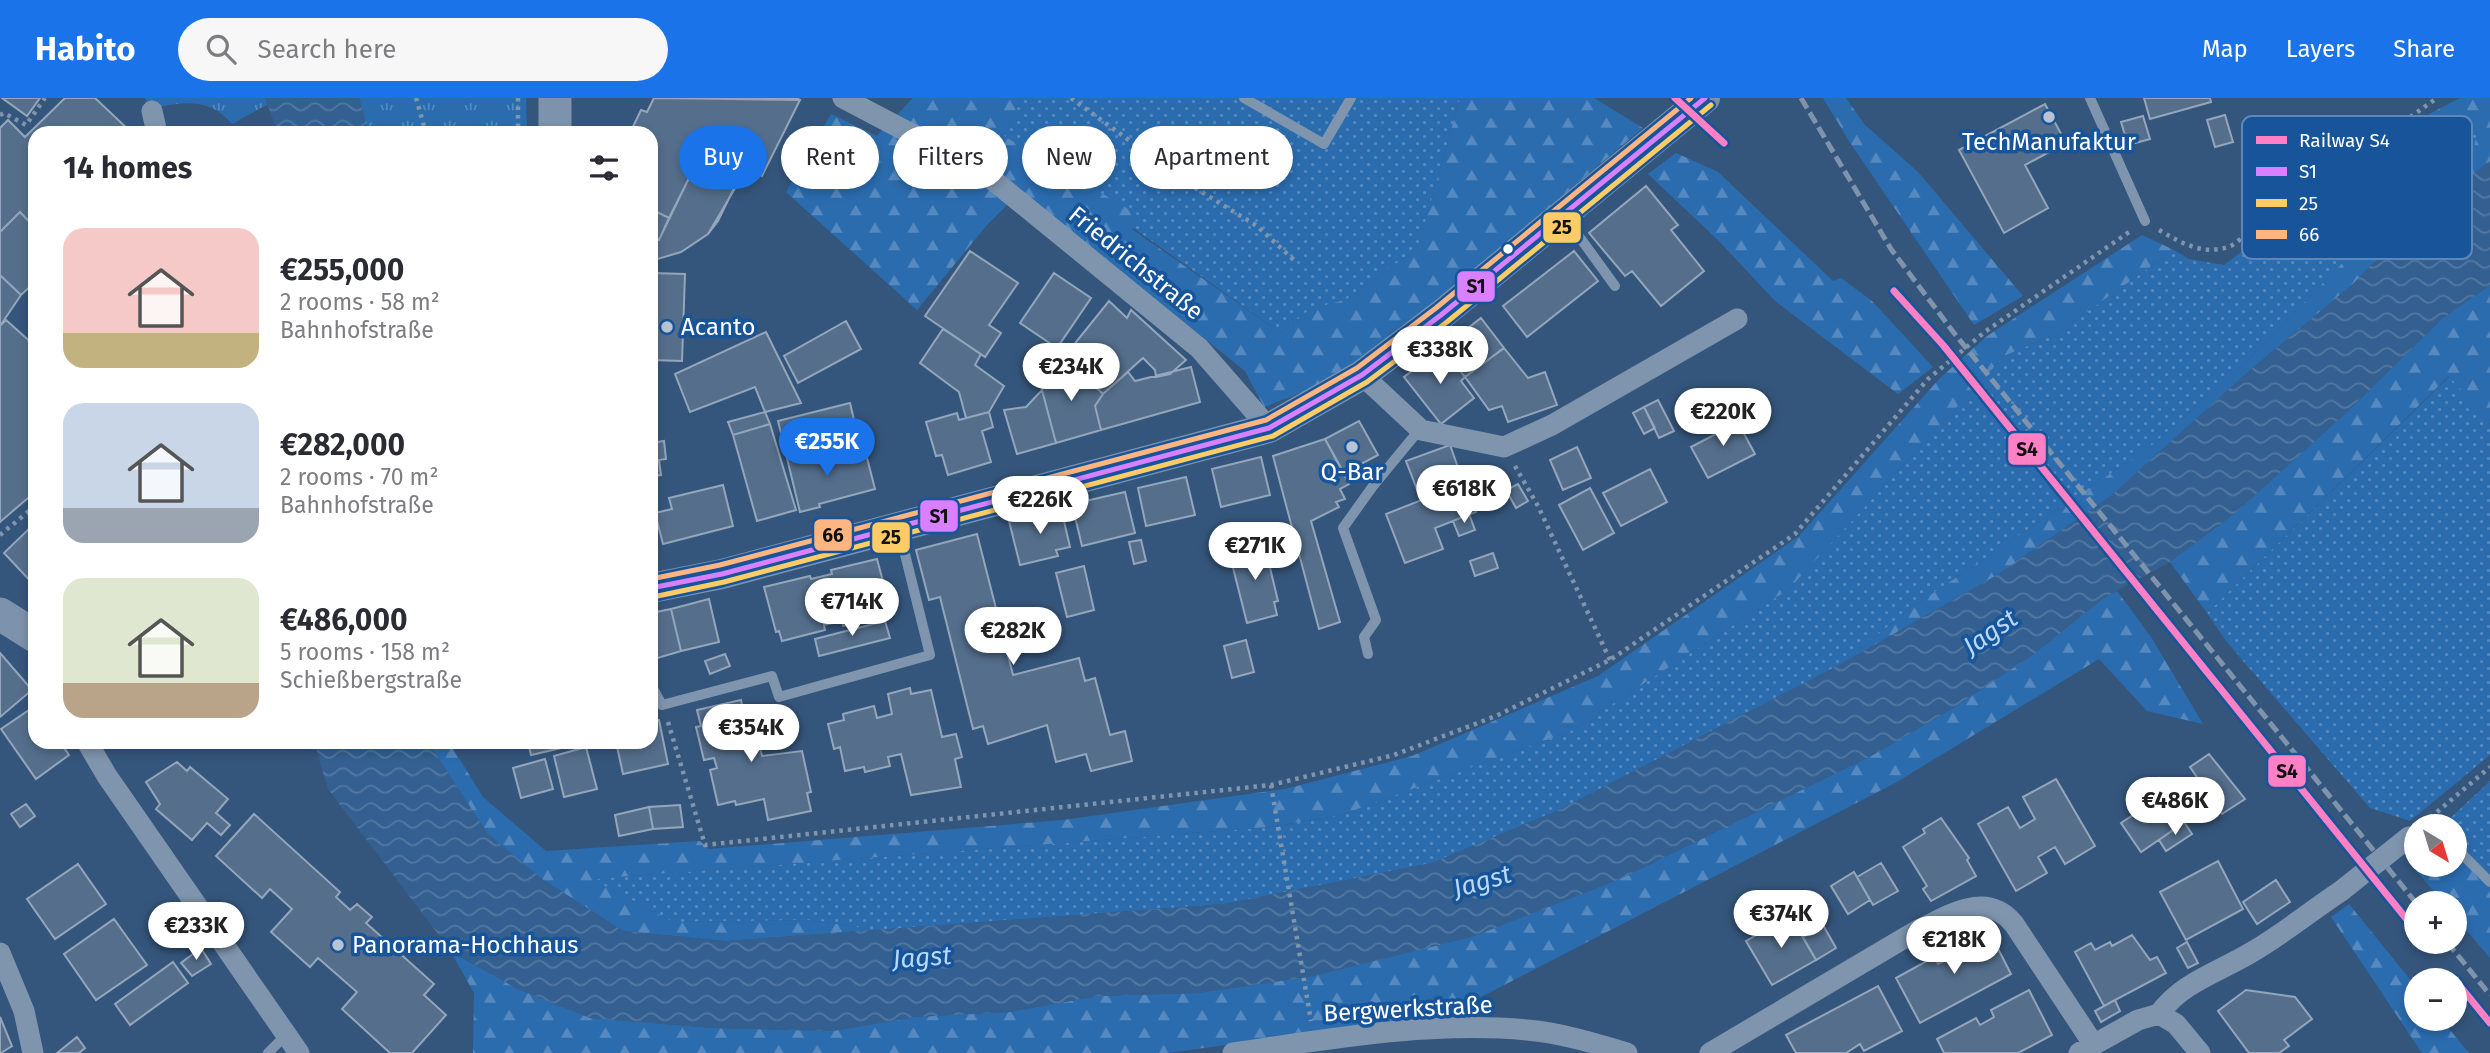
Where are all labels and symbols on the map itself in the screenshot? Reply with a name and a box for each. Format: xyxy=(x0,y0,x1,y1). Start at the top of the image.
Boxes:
marker: TechManufaktur xyxy=(2041,109,2057,125)
legend xyxy=(2242,116,2472,259)
place label: TechManufaktur xyxy=(1962,128,2137,156)
text: Railway S4 xyxy=(2299,129,2390,152)
text: S1 xyxy=(2299,160,2317,183)
text: 25 xyxy=(2299,192,2318,215)
street label: Friedrichstraße xyxy=(1063,200,1209,326)
line badge: 25 xyxy=(1542,211,1582,244)
text: 25 xyxy=(1552,216,1572,239)
text: 66 xyxy=(2299,223,2319,246)
unlabelled marker xyxy=(1501,242,1515,256)
line badge: S1 xyxy=(1456,270,1496,303)
text: S1 xyxy=(1466,275,1486,298)
place label: Acanto xyxy=(681,313,755,341)
marker: Acanto xyxy=(659,319,675,335)
pin: €338K xyxy=(1391,327,1489,386)
pin: €234K xyxy=(1022,344,1120,403)
pin: €220K xyxy=(1674,388,1772,448)
pin: €255K xyxy=(778,418,876,478)
line badge: S4 xyxy=(2007,432,2047,466)
text: S4 xyxy=(2016,438,2038,461)
marker: Q-Bar xyxy=(1344,439,1360,455)
place label: Q-Bar xyxy=(1320,458,1384,486)
pin: €618K xyxy=(1415,466,1513,525)
pin: €226K xyxy=(991,476,1089,536)
line badge: S1 xyxy=(919,499,959,533)
text: S1 xyxy=(929,505,949,528)
line badge: 66 xyxy=(813,518,853,552)
line badge: 25 xyxy=(871,521,911,554)
pin: €271K xyxy=(1206,522,1304,582)
text: 66 xyxy=(822,524,844,547)
text: 25 xyxy=(881,526,901,549)
pin: €714K xyxy=(803,578,901,638)
water label: Jagst xyxy=(1956,602,2024,663)
pin: €282K xyxy=(964,608,1062,667)
pin: €354K xyxy=(702,704,800,764)
line badge: S4 xyxy=(2267,754,2307,788)
text: S4 xyxy=(2276,760,2298,783)
pin: €486K xyxy=(2126,778,2224,837)
north arrow xyxy=(2404,814,2468,877)
water label: Jagst xyxy=(1448,858,1515,905)
pin: €374K xyxy=(1732,890,1830,950)
pin: €233K xyxy=(147,902,245,962)
pin: €218K xyxy=(1905,916,2003,976)
place label: Panorama-Hochhaus xyxy=(352,931,578,959)
marker: Panorama-Hochhaus xyxy=(330,937,346,953)
water label: Jagst xyxy=(890,940,953,975)
street label: Bergwerkstraße xyxy=(1323,991,1493,1027)

